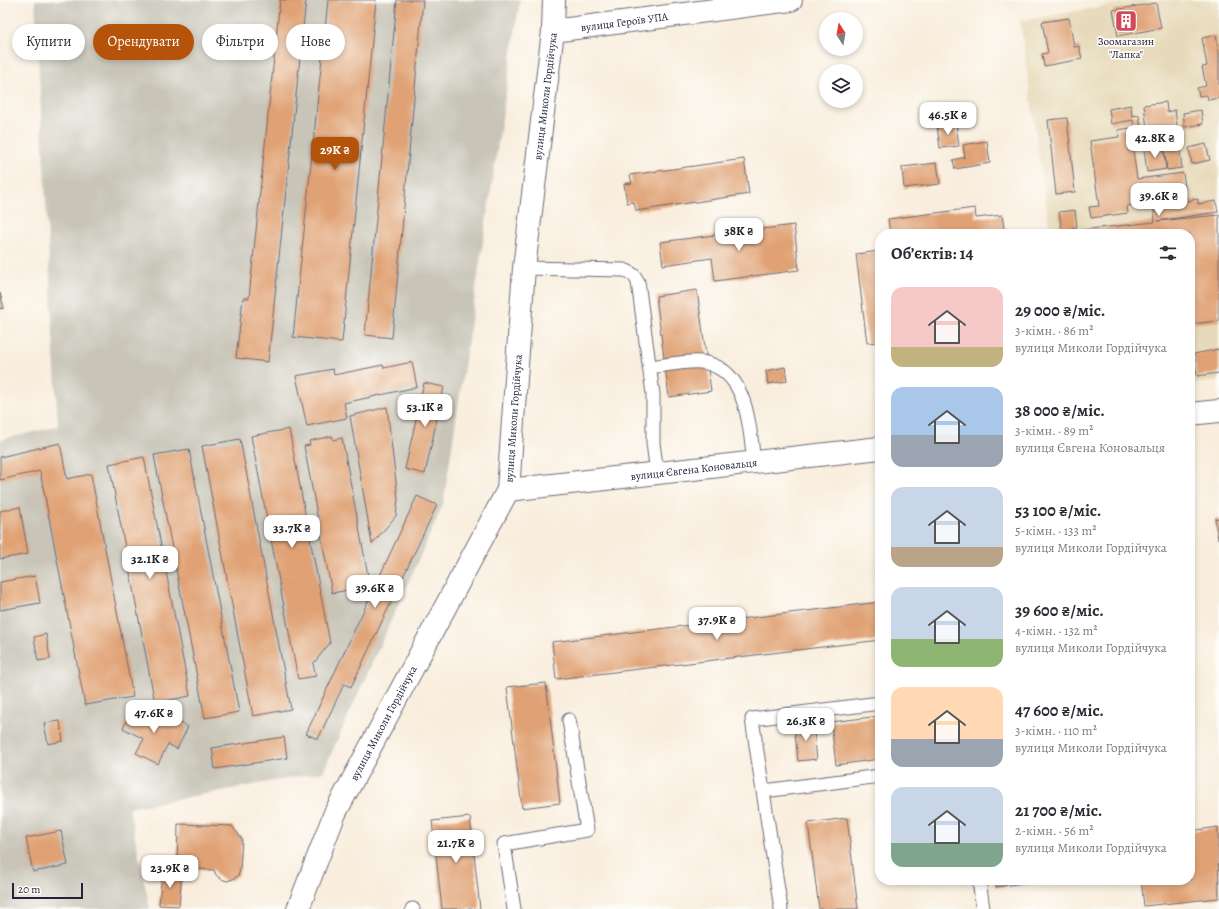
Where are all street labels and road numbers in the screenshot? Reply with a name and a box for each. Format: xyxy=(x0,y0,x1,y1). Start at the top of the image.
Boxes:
street label: вулиця Героїв УПА xyxy=(580,9,669,35)
street label: вулиця Миколи Гордійчука xyxy=(530,31,560,161)
street label: вулиця Миколи Гордійчука xyxy=(501,353,525,483)
street label: вулиця Євгена Коновальця xyxy=(630,454,758,484)
street label: вулиця Миколи Гордійчука xyxy=(346,662,421,783)

